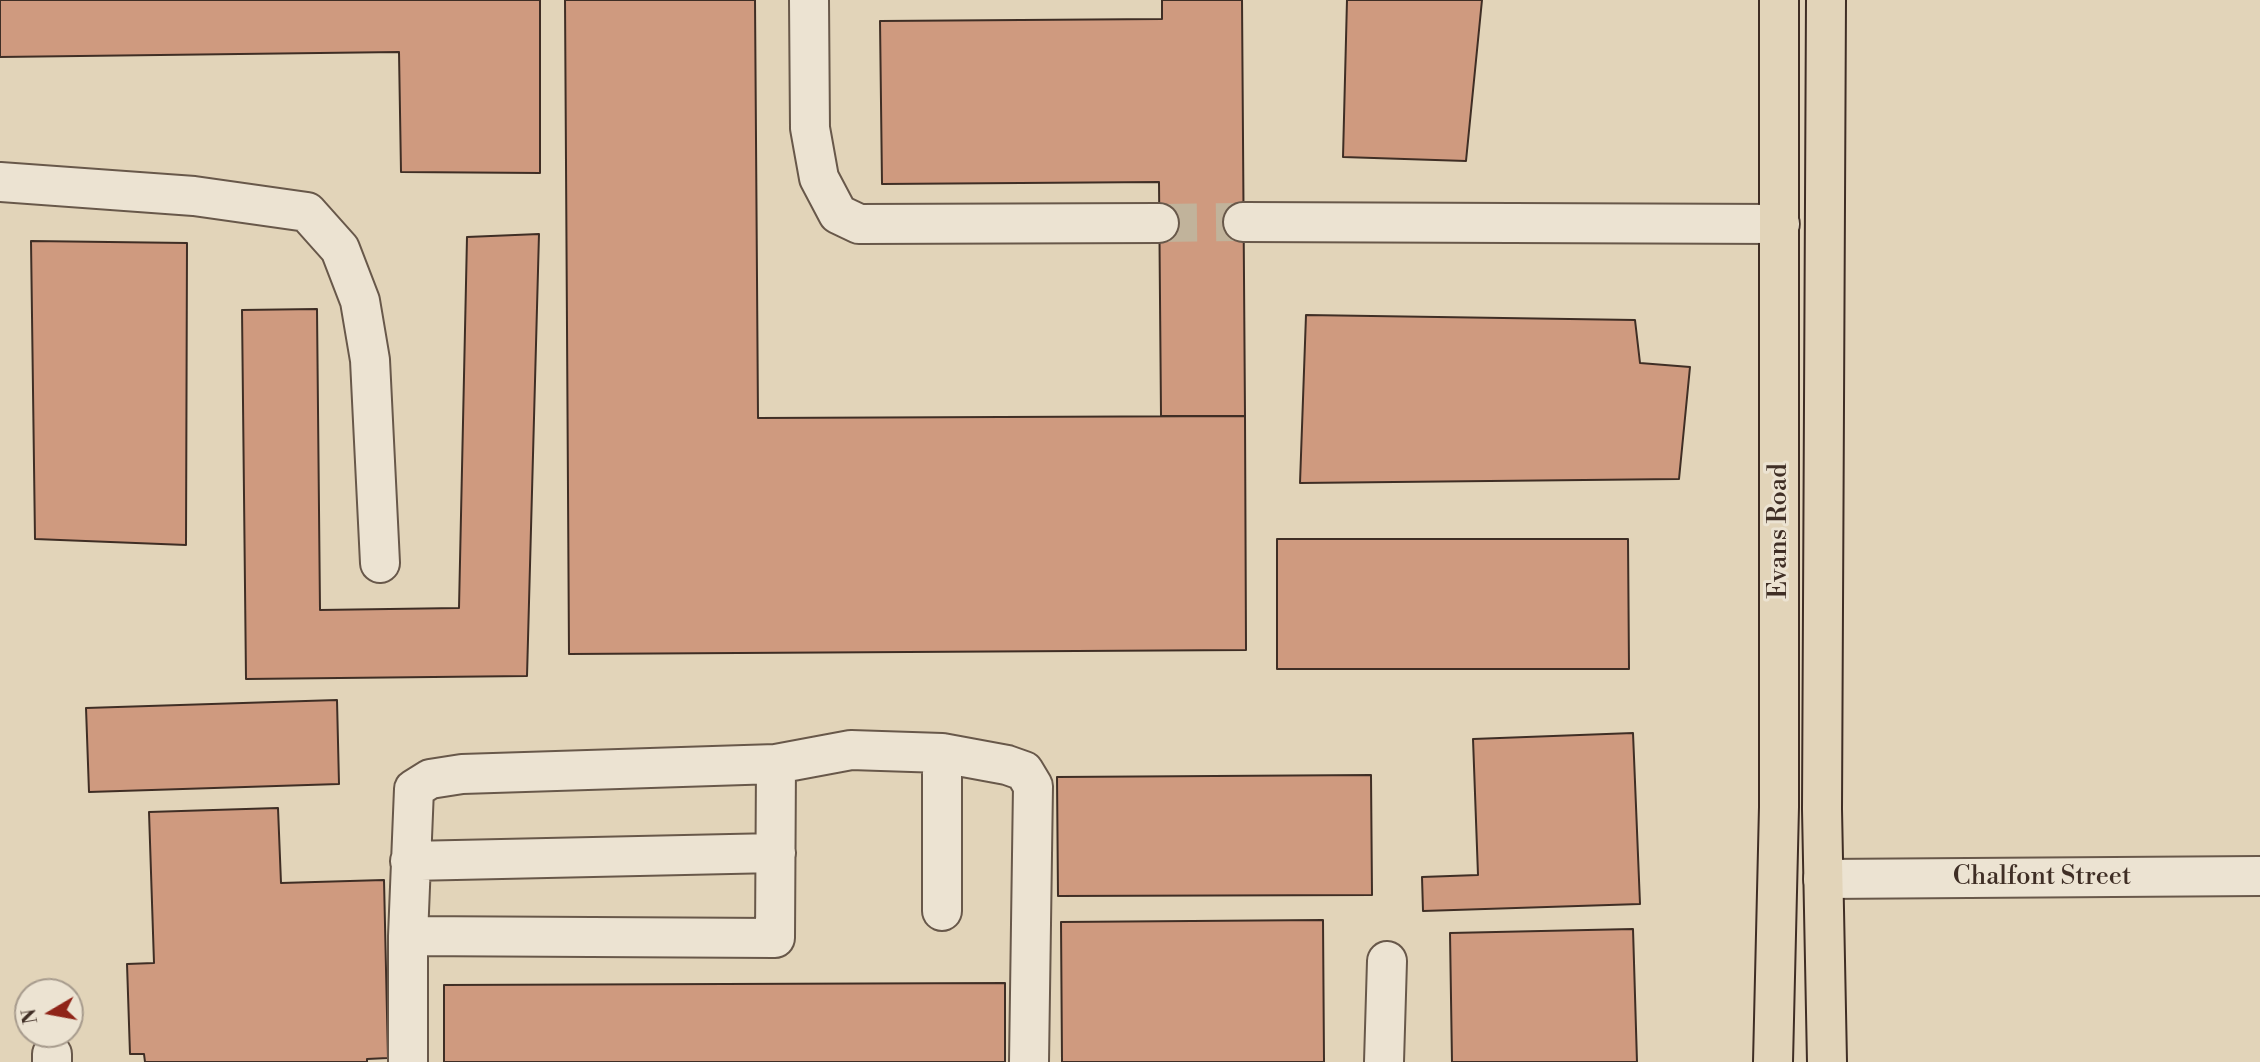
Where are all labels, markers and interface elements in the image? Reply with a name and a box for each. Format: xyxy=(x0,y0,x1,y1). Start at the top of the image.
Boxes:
street label: Evans Road xyxy=(1764,463,1796,599)
street label: Chalfont Street xyxy=(1953,862,2131,894)
north arrow xyxy=(14,978,84,1048)
text: N xyxy=(17,1007,43,1026)

